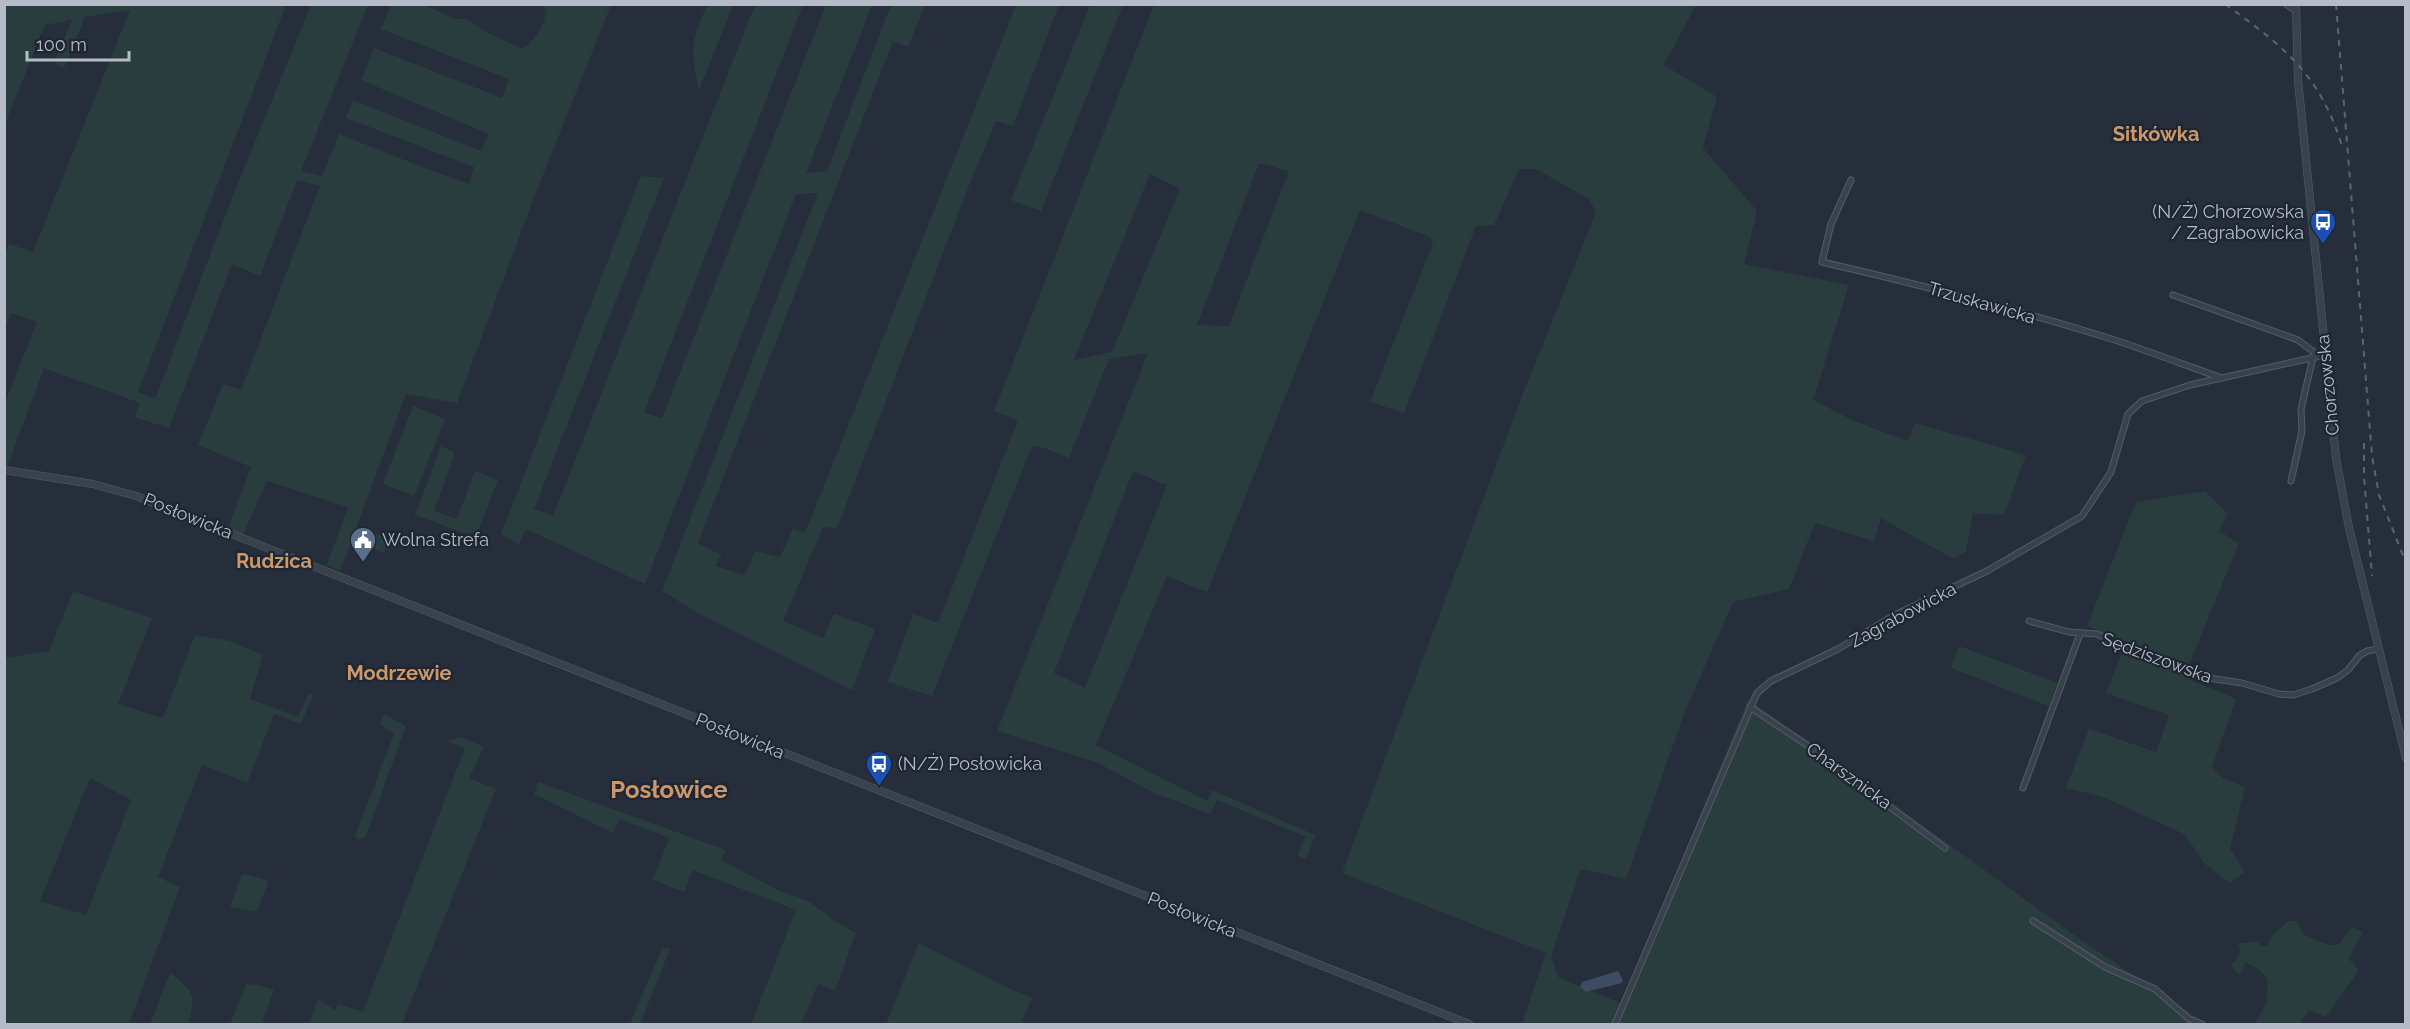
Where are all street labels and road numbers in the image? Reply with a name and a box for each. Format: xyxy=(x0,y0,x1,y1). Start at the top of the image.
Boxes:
street label: Trzuskawicka xyxy=(1926,277,2038,328)
street label: Chorzowska xyxy=(2312,334,2343,437)
street label: Posłowicka xyxy=(141,488,236,543)
street label: Zagrabowicka xyxy=(1846,578,1960,651)
street label: Sędziszowska xyxy=(2099,628,2215,687)
street label: Posłowicka xyxy=(693,708,788,763)
street label: Charsznicka xyxy=(1803,738,1896,814)
street label: Posłowicka xyxy=(1145,887,1240,942)

